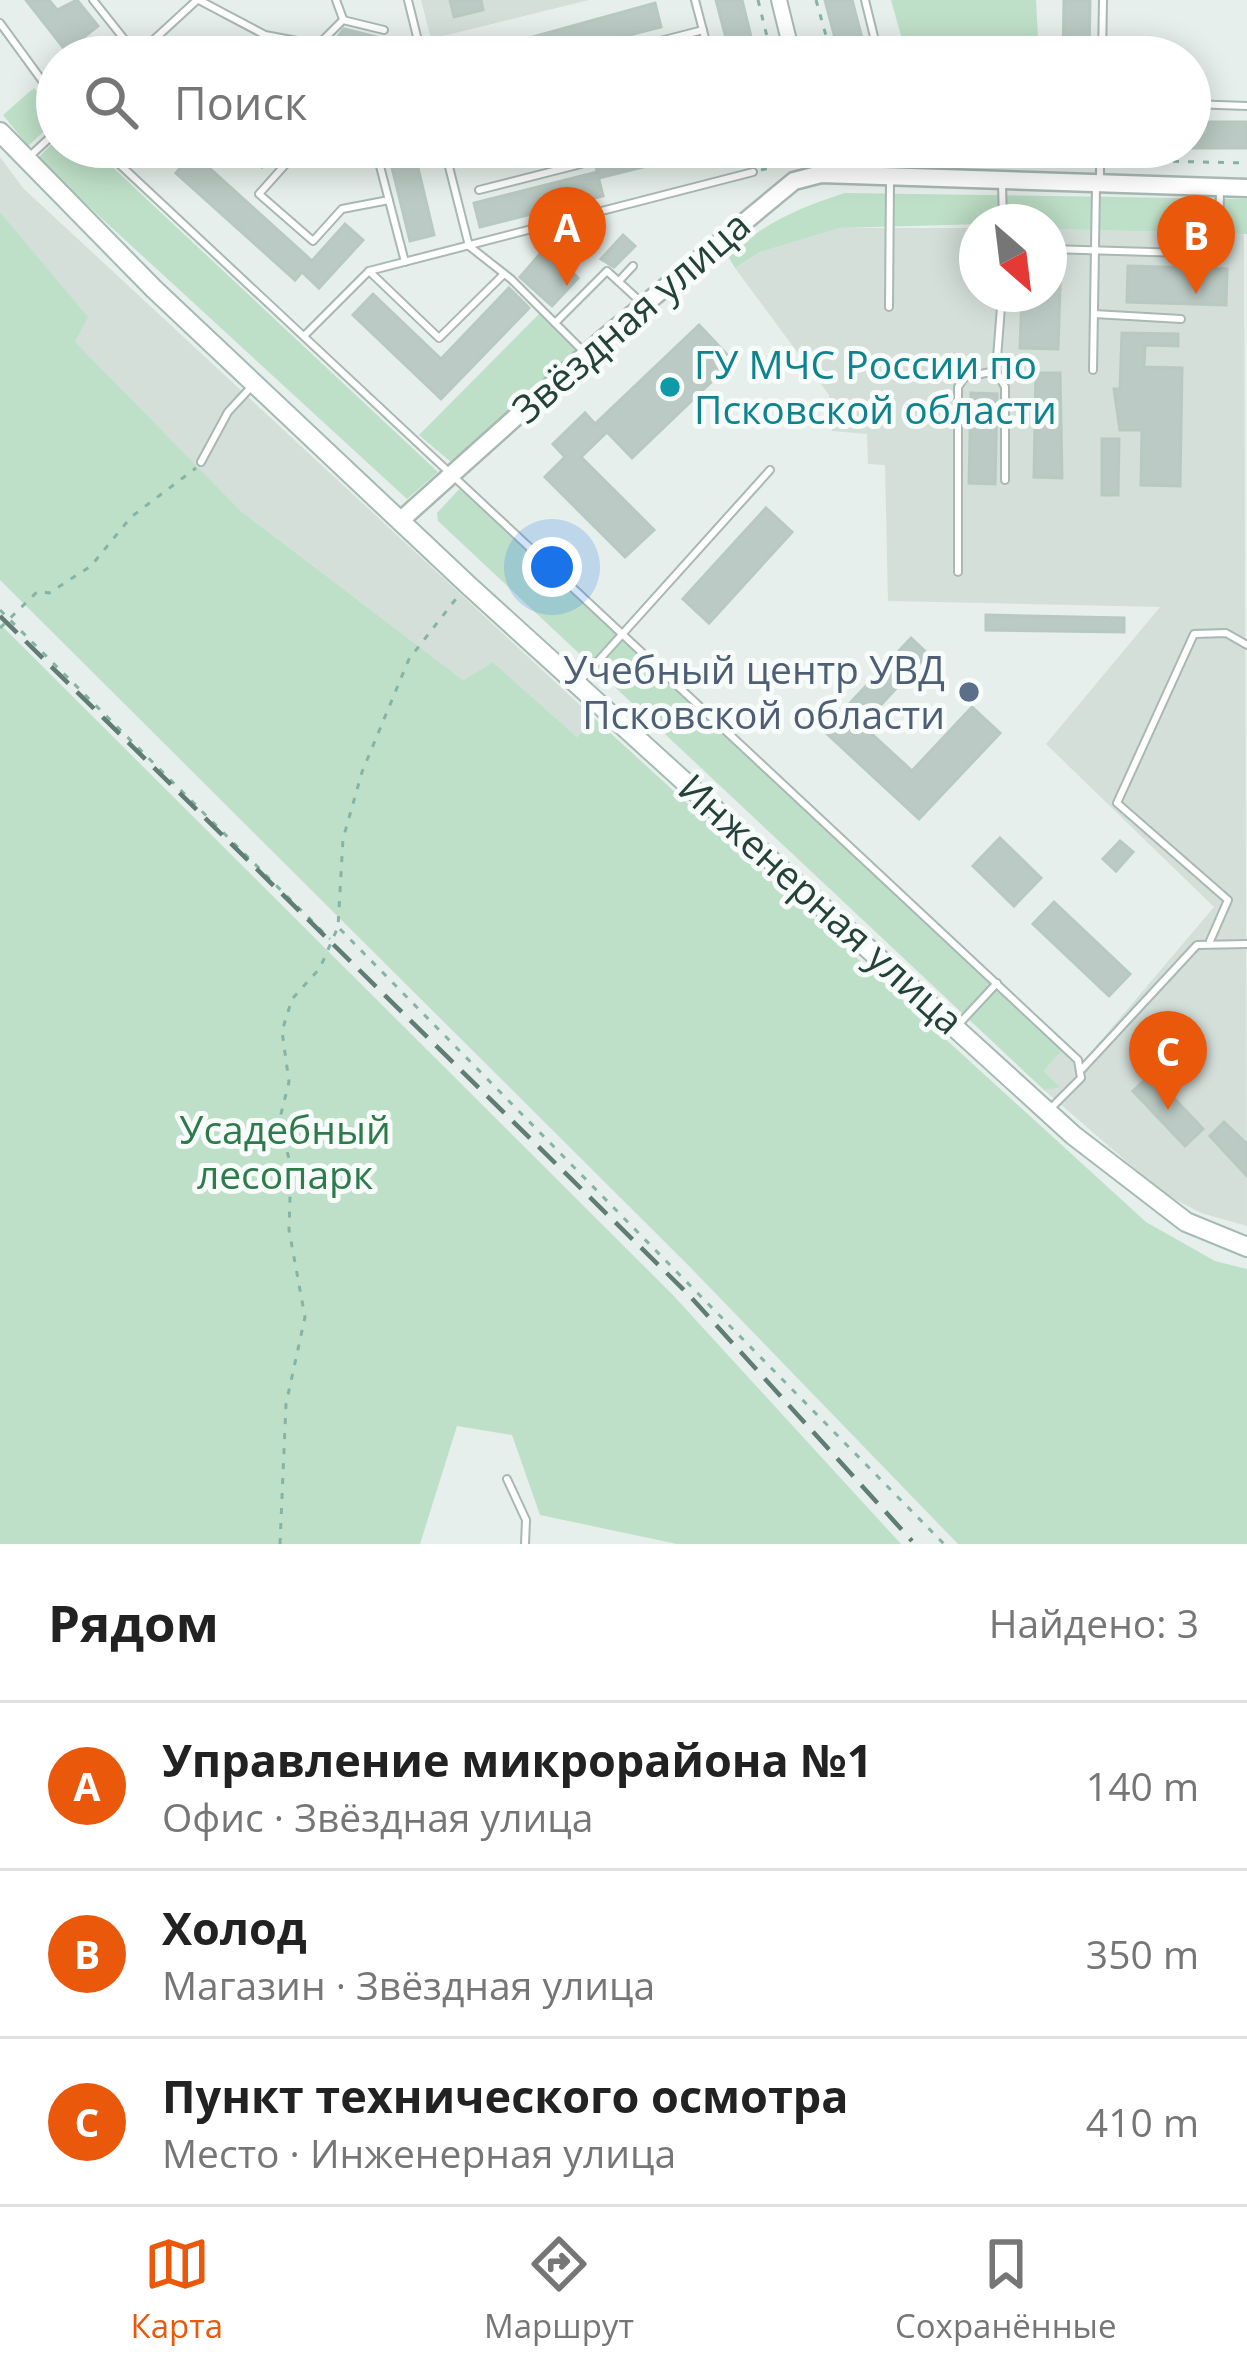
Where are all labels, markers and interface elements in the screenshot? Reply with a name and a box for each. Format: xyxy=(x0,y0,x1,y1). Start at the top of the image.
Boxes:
search box xyxy=(36,36,1211,168)
icon: search xyxy=(78,69,144,135)
text: Поиск xyxy=(174,72,307,133)
pin: A xyxy=(528,187,606,286)
pin: B xyxy=(1157,195,1235,294)
street label: Звёздная улица xyxy=(500,198,760,434)
north arrow xyxy=(959,204,1067,312)
place label: ГУ МЧС России по Псковской области xyxy=(694,337,1057,435)
marker: ГУ МЧС России по Псковской области xyxy=(657,374,683,400)
your location xyxy=(522,537,582,597)
place label: Учебный центр УВД Псковской области xyxy=(563,642,945,740)
marker: Учебный центр УВД Псковской области xyxy=(956,679,982,705)
street label: Инженерная улица xyxy=(668,761,976,1045)
pin: C xyxy=(1129,1011,1207,1110)
park label: Усадебный лесопарк xyxy=(179,1102,391,1200)
text: Рядом xyxy=(48,1587,219,1657)
text: Найдено: 3 xyxy=(989,1596,1199,1649)
text: Управление микрорайона №1 xyxy=(162,1729,872,1790)
text: A xyxy=(74,1759,100,1812)
text: 140 m xyxy=(1086,1759,1199,1812)
text: Офис · Звёздная улица xyxy=(162,1790,593,1843)
text: Холод xyxy=(162,1897,307,1958)
text: B xyxy=(74,1927,100,1980)
text: 350 m xyxy=(1086,1927,1199,1980)
text: Магазин · Звёздная улица xyxy=(162,1958,655,2011)
text: Пункт технического осмотра xyxy=(162,2065,849,2126)
text: C xyxy=(75,2095,99,2148)
text: 410 m xyxy=(1086,2095,1199,2148)
text: Место · Инженерная улица xyxy=(162,2126,676,2179)
tab: Карта xyxy=(131,2231,223,2348)
tab: Маршрут xyxy=(484,2231,634,2348)
tab: Сохранённые xyxy=(895,2231,1116,2348)

